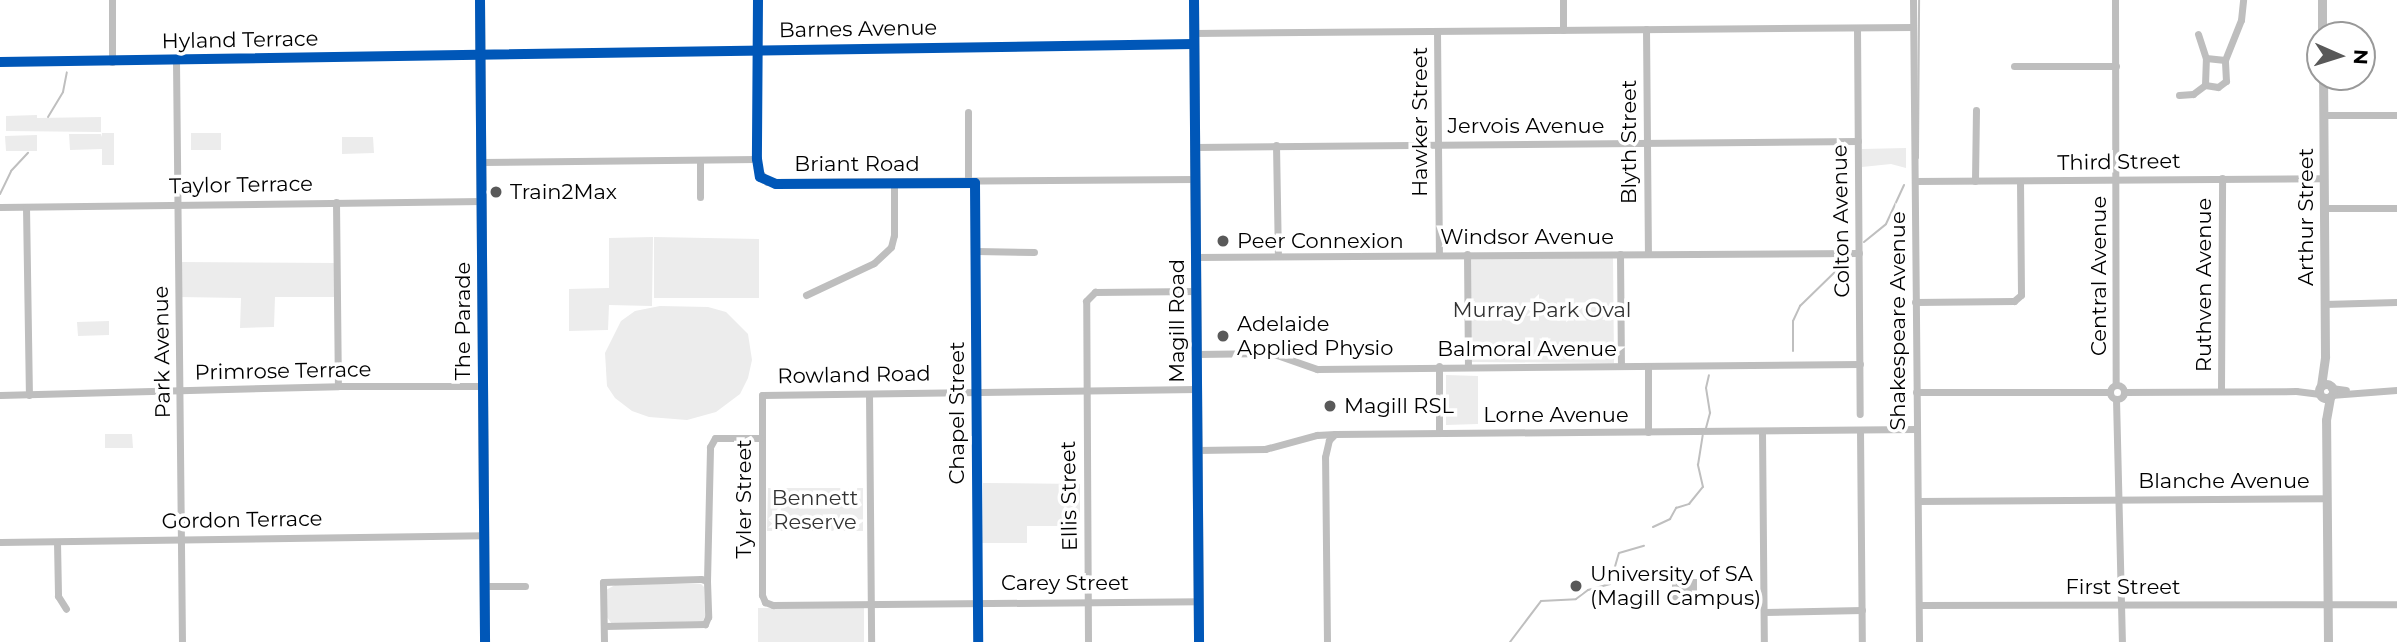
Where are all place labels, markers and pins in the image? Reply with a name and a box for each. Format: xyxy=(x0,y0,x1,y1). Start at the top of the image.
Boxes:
place label: Train2Max xyxy=(510,179,617,205)
marker: Train2Max xyxy=(488,184,504,200)
place label: Peer Connexion xyxy=(1237,228,1404,254)
marker: Peer Connexion xyxy=(1215,233,1231,249)
place label: Adelaide Applied Physio xyxy=(1237,311,1393,361)
marker: Adelaide Applied Physio xyxy=(1215,328,1231,344)
place label: Magill RSL xyxy=(1344,393,1454,419)
marker: Magill RSL xyxy=(1322,398,1338,414)
place label: University of SA (Magill Campus) xyxy=(1590,561,1761,611)
marker: University of SA (Magill Campus) xyxy=(1568,578,1584,594)

